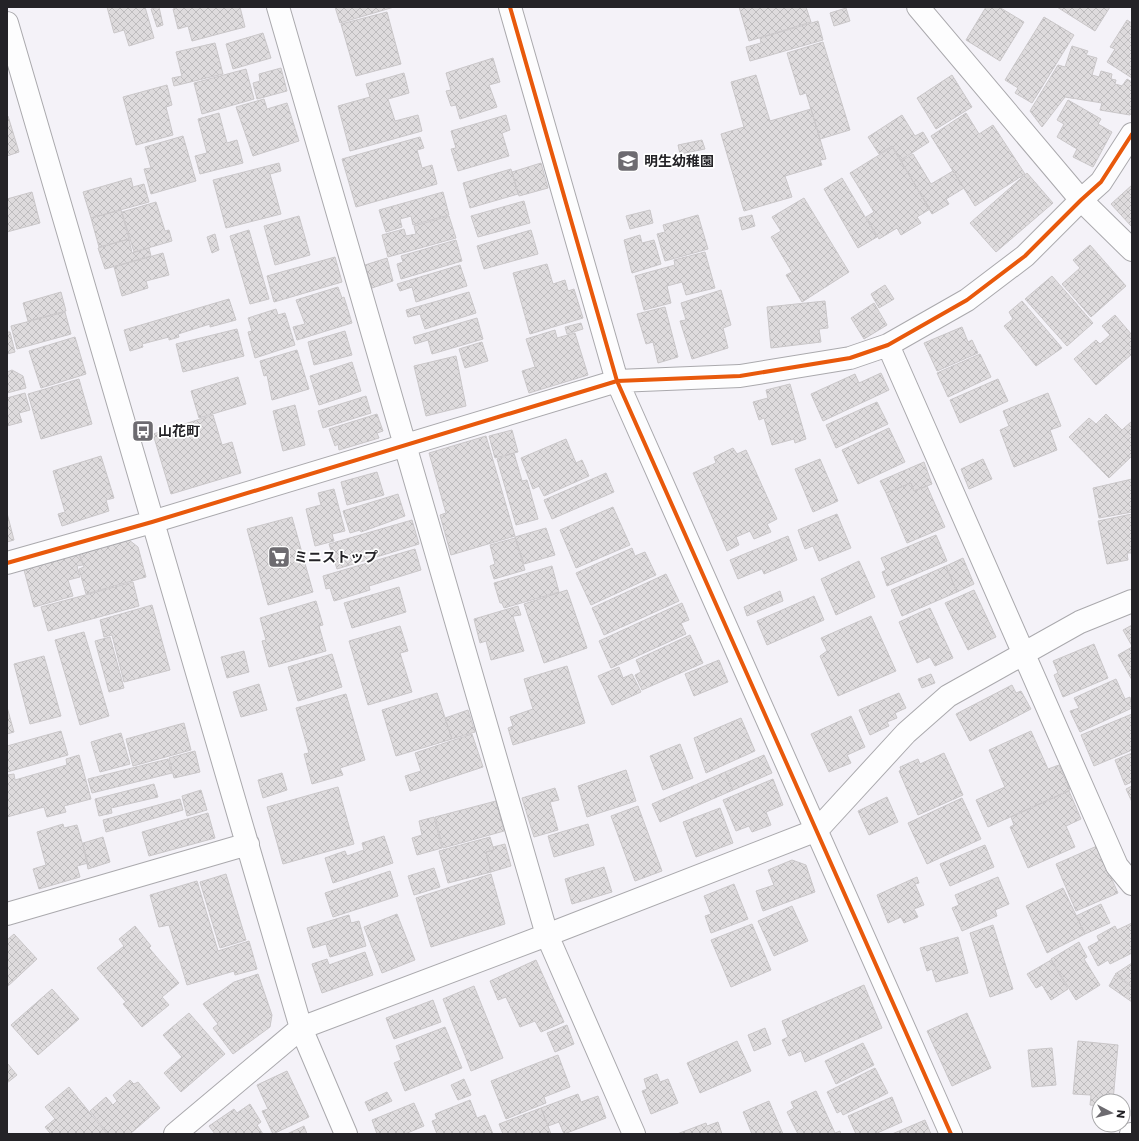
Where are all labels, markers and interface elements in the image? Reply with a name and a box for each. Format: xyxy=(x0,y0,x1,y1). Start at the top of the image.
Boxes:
school or university icon: 明生幼稚園 xyxy=(615,148,641,174)
place label: 明生幼稚園 xyxy=(644,151,714,171)
bus stop icon: 山花町 xyxy=(130,418,156,444)
place label: 山花町 xyxy=(158,421,200,441)
supermarket icon: ミニストップ xyxy=(266,544,292,570)
place label: ミニストップ xyxy=(294,547,378,567)
north arrow xyxy=(1091,1093,1131,1133)
text: N xyxy=(1112,1109,1129,1119)

